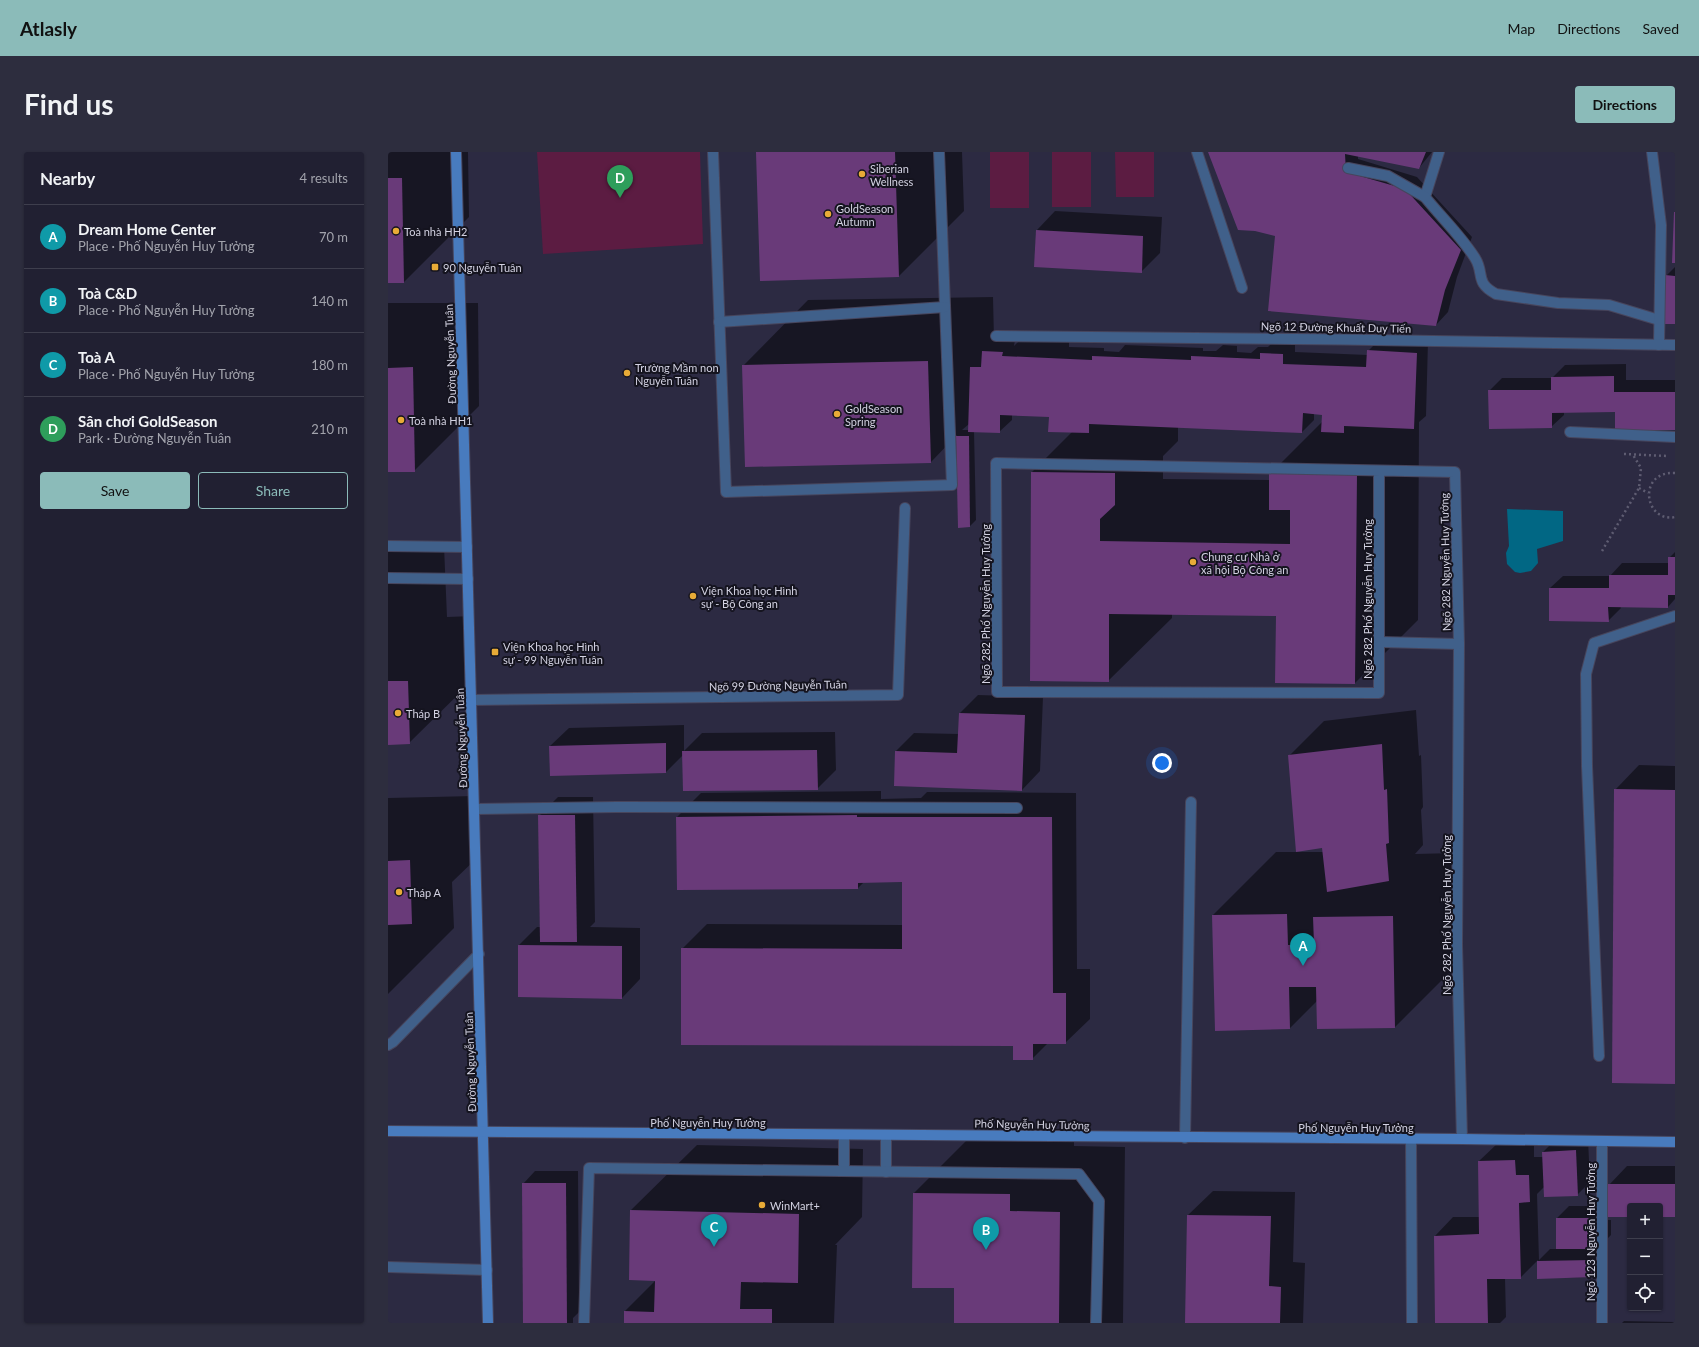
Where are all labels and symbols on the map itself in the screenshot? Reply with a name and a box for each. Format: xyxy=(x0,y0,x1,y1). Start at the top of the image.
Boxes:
place label: Siberian Wellness xyxy=(870,162,913,188)
pin: D xyxy=(607,165,633,198)
marker: Siberian Wellness xyxy=(857,169,867,179)
place label: GoldSeason Autumn xyxy=(836,202,893,228)
marker: GoldSeason Autumn xyxy=(823,209,833,219)
place label: Toà nhà HH2 xyxy=(404,225,467,238)
marker: Toà nhà HH2 xyxy=(391,226,401,236)
place label: 90 Nguyễn Tuân xyxy=(443,261,522,274)
marker: 90 Nguyễn Tuân xyxy=(430,262,440,272)
street label: Đường Nguyễn Tuân xyxy=(442,304,458,404)
street label: Ngõ 12 Đường Khuất Duy Tiến xyxy=(1261,319,1411,335)
place label: Trường Mầm non Nguyễn Tuân xyxy=(635,361,719,387)
marker: Trường Mầm non Nguyễn Tuân xyxy=(622,368,632,378)
place label: GoldSeason Spring xyxy=(845,402,902,428)
marker: GoldSeason Spring xyxy=(832,409,842,419)
place label: Toà nhà HH1 xyxy=(409,414,472,427)
marker: Toà nhà HH1 xyxy=(396,415,406,425)
street label: Ngõ 282 Nguyễn Huy Tưởng xyxy=(1437,492,1453,631)
street label: Ngõ 282 Phố Nguyễn Huy Tưởng xyxy=(1361,519,1374,679)
street label: Ngõ 282 Phố Nguyễn Huy Tưởng xyxy=(979,524,992,684)
place label: Chung cư Nhà ở xã hội Bộ Công an xyxy=(1201,550,1288,576)
marker: Chung cư Nhà ở xã hội Bộ Công an xyxy=(1188,557,1198,567)
place label: Viện Khoa học Hình sự - Bộ Công an xyxy=(701,584,797,610)
marker: Viện Khoa học Hình sự - Bộ Công an xyxy=(688,591,698,601)
place label: Viện Khoa học Hình sự - 99 Nguyễn Tuân xyxy=(503,640,603,666)
marker: Viện Khoa học Hình sự - 99 Nguyễn Tuân xyxy=(490,647,500,657)
street label: Ngõ 99 Đường Nguyễn Tuân xyxy=(709,677,847,693)
street label: Đường Nguyễn Tuân xyxy=(453,688,469,788)
place label: Tháp B xyxy=(406,707,440,720)
marker: Tháp B xyxy=(393,708,403,718)
your location xyxy=(1152,753,1172,773)
street label: Ngõ 282 Phố Nguyễn Huy Tưởng xyxy=(1440,835,1453,995)
place label: Tháp A xyxy=(407,886,442,899)
marker: Tháp A xyxy=(394,887,404,897)
pin: A xyxy=(1290,933,1316,966)
street label: Đường Nguyễn Tuân xyxy=(462,1012,478,1112)
street label: Phố Nguyễn Huy Tưởng xyxy=(650,1116,766,1129)
street label: Phố Nguyễn Huy Tưởng xyxy=(974,1116,1090,1132)
street label: Phố Nguyễn Huy Tưởng xyxy=(1298,1121,1414,1134)
street label: Ngõ 123 Nguyễn Huy Tưởng xyxy=(1584,1163,1597,1301)
place label: WinMart+ xyxy=(770,1199,820,1212)
marker: WinMart+ xyxy=(757,1200,767,1210)
pin: C xyxy=(701,1214,727,1247)
pin: B xyxy=(973,1217,999,1250)

